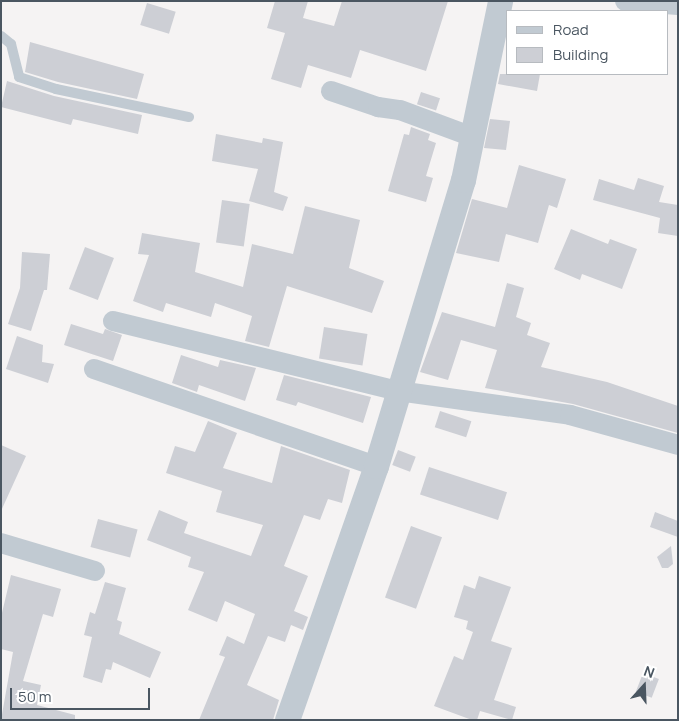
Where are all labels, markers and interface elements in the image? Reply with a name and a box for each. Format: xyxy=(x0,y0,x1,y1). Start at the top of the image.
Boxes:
legend xyxy=(507,10,669,75)
text: Road xyxy=(553,19,589,40)
text: Building xyxy=(553,44,608,65)
north arrow xyxy=(619,661,669,711)
text: N xyxy=(641,661,657,682)
scale bar xyxy=(12,678,152,710)
text: 50 m xyxy=(18,686,52,707)

